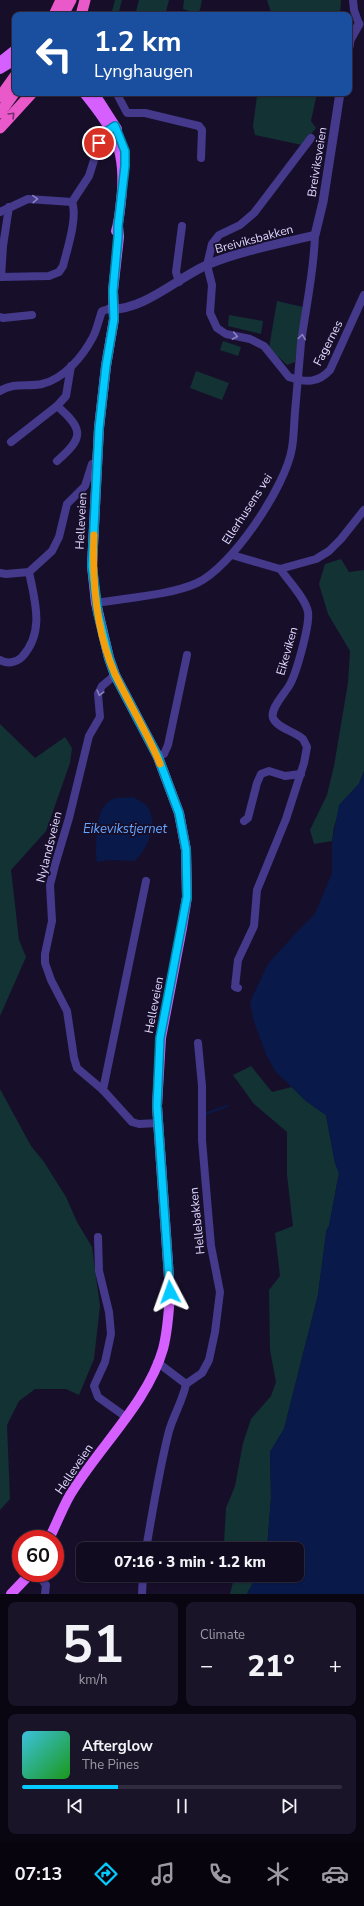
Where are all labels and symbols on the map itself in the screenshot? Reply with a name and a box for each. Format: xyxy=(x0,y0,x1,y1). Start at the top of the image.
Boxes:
one-way arrow xyxy=(7,112,15,120)
pin xyxy=(82,126,116,160)
street label: Breiviksveien xyxy=(304,126,330,198)
one-way arrow xyxy=(32,195,38,203)
street label: Breiviksbakken xyxy=(213,221,295,257)
street label: Fagernes xyxy=(310,317,346,369)
one-way arrow xyxy=(232,331,238,339)
one-way arrow xyxy=(297,334,306,340)
street label: Ellerhusens vei xyxy=(218,471,276,547)
street label: Helleveien xyxy=(72,492,90,550)
street label: Eikeviken xyxy=(272,625,302,677)
one-way arrow xyxy=(96,689,105,696)
street label: Nylandsveien xyxy=(32,810,66,884)
water label: Eikevikstjernet xyxy=(83,820,167,838)
street label: Helleveien xyxy=(141,975,167,1035)
street label: Hellebakken xyxy=(186,1187,208,1255)
position arrow xyxy=(149,1271,191,1313)
street label: Helleveien xyxy=(51,1441,97,1497)
speed limit sign: 60 xyxy=(12,1530,64,1582)

